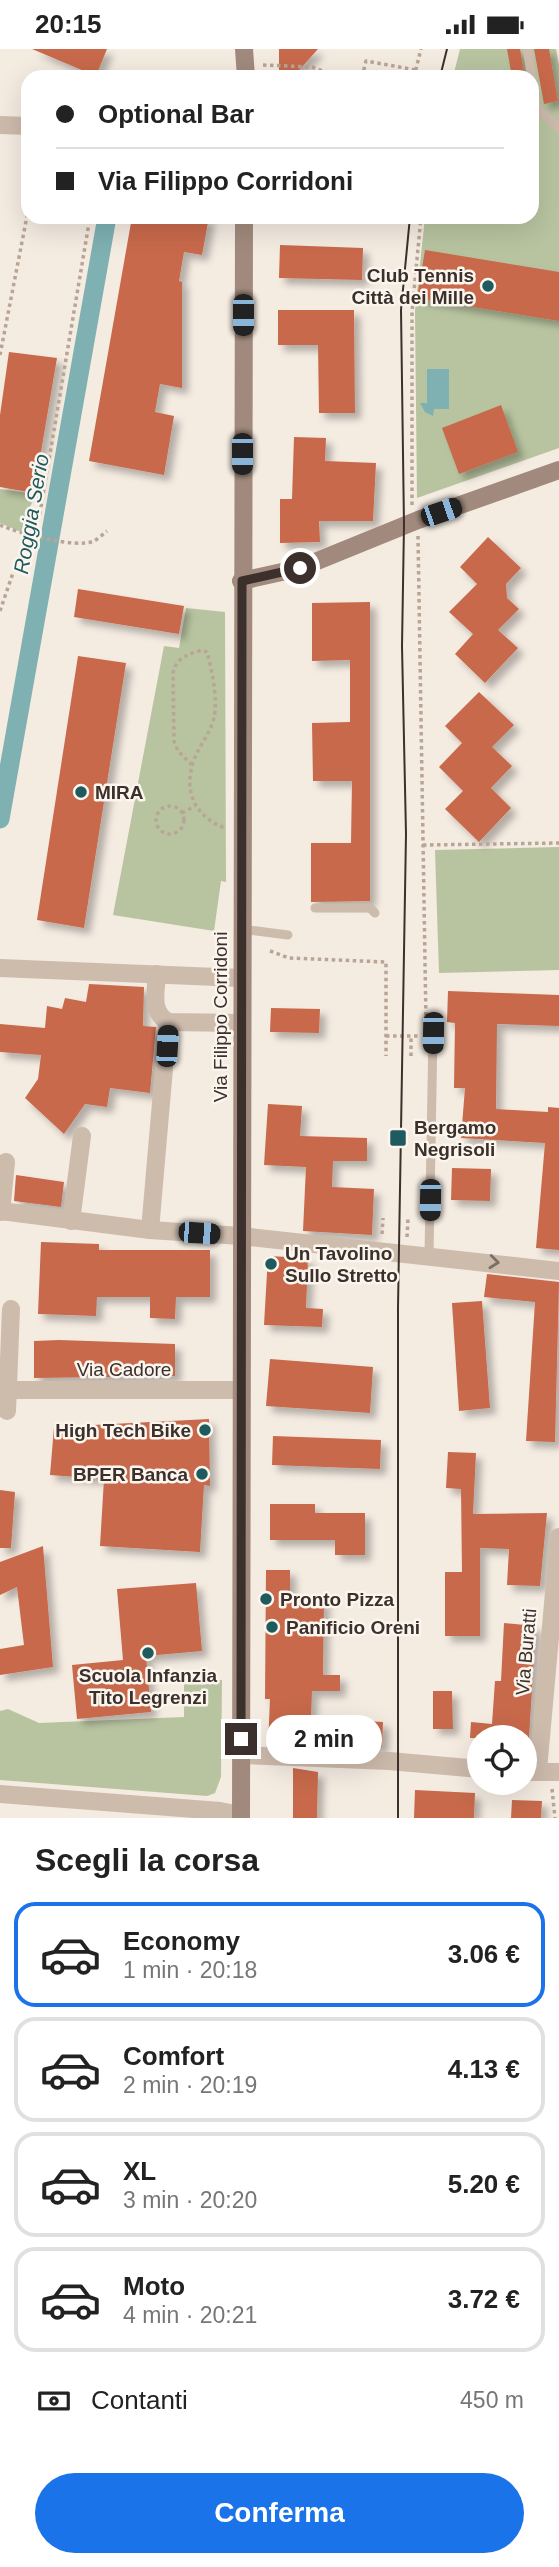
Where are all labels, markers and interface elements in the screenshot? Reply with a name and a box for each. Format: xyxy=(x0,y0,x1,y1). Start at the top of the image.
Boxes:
text: 20:15 xyxy=(35,9,102,39)
text: Optional Bar xyxy=(98,99,254,129)
text: Via Filippo Corridoni xyxy=(98,166,353,196)
place label: Club Tennis Città dei Mille xyxy=(352,265,474,308)
marker: Club Tennis Città dei Mille xyxy=(480,278,496,294)
car xyxy=(233,294,254,336)
car xyxy=(232,433,253,475)
water label: Roggia Serio xyxy=(9,452,53,576)
car xyxy=(418,495,465,529)
route start xyxy=(284,552,316,584)
place label: MIRA xyxy=(95,782,144,803)
marker: MIRA xyxy=(73,784,89,800)
street label: Via Filippo Corridoni xyxy=(210,932,231,1102)
car xyxy=(423,1012,444,1054)
car xyxy=(156,1024,179,1068)
place label: Bergamo Negrisoli xyxy=(414,1117,496,1160)
marker: Bergamo Negrisoli xyxy=(388,1128,408,1148)
car xyxy=(420,1179,441,1221)
car xyxy=(178,1221,221,1245)
place label: Un Tavolino Sullo Stretto xyxy=(285,1243,398,1286)
one-way arrow xyxy=(489,1254,500,1269)
marker: Un Tavolino Sullo Stretto xyxy=(263,1256,279,1272)
street label: Via Cadore xyxy=(77,1359,171,1380)
place label: High Tech Bike xyxy=(55,1420,191,1441)
marker: High Tech Bike xyxy=(197,1422,213,1438)
place label: BPER Banca xyxy=(73,1464,188,1485)
marker: BPER Banca xyxy=(194,1466,210,1482)
place label: Pronto Pizza xyxy=(280,1589,394,1610)
marker: Pronto Pizza xyxy=(258,1591,274,1607)
street label: Via Buratti xyxy=(512,1608,540,1696)
place label: Panificio Oreni xyxy=(286,1617,420,1638)
marker: Panificio Oreni xyxy=(264,1619,280,1635)
marker: Scuola Infanzia Tito Legrenzi xyxy=(140,1645,156,1661)
place label: Scuola Infanzia Tito Legrenzi xyxy=(79,1665,218,1708)
callout: 2 min xyxy=(266,1715,381,1763)
route end xyxy=(225,1723,257,1755)
map controls xyxy=(467,1725,537,1795)
button: locate xyxy=(467,1725,537,1795)
text: 2 min xyxy=(294,1726,354,1752)
text: Scegli la corsa xyxy=(35,1842,259,1878)
icon: car xyxy=(39,1923,102,1986)
text: Economy xyxy=(123,1926,240,1956)
text: 3.06 € xyxy=(448,1939,520,1969)
text: 1 min · 20:18 xyxy=(123,1957,257,1983)
icon: car xyxy=(39,2038,102,2101)
text: Comfort xyxy=(123,2041,224,2071)
text: 4.13 € xyxy=(448,2054,520,2084)
text: 2 min · 20:19 xyxy=(123,2072,257,2098)
icon: car xyxy=(39,2153,102,2216)
text: XL xyxy=(123,2156,156,2186)
text: 5.20 € xyxy=(448,2169,520,2199)
text: 3 min · 20:20 xyxy=(123,2187,257,2213)
icon: car xyxy=(39,2268,102,2331)
text: Moto xyxy=(123,2271,185,2301)
text: 3.72 € xyxy=(448,2284,520,2314)
text: 4 min · 20:21 xyxy=(123,2302,257,2328)
icon: cash xyxy=(35,2382,73,2420)
text: Contanti xyxy=(91,2385,188,2415)
text: 450 m xyxy=(460,2387,524,2413)
button: Conferma xyxy=(35,2473,524,2553)

